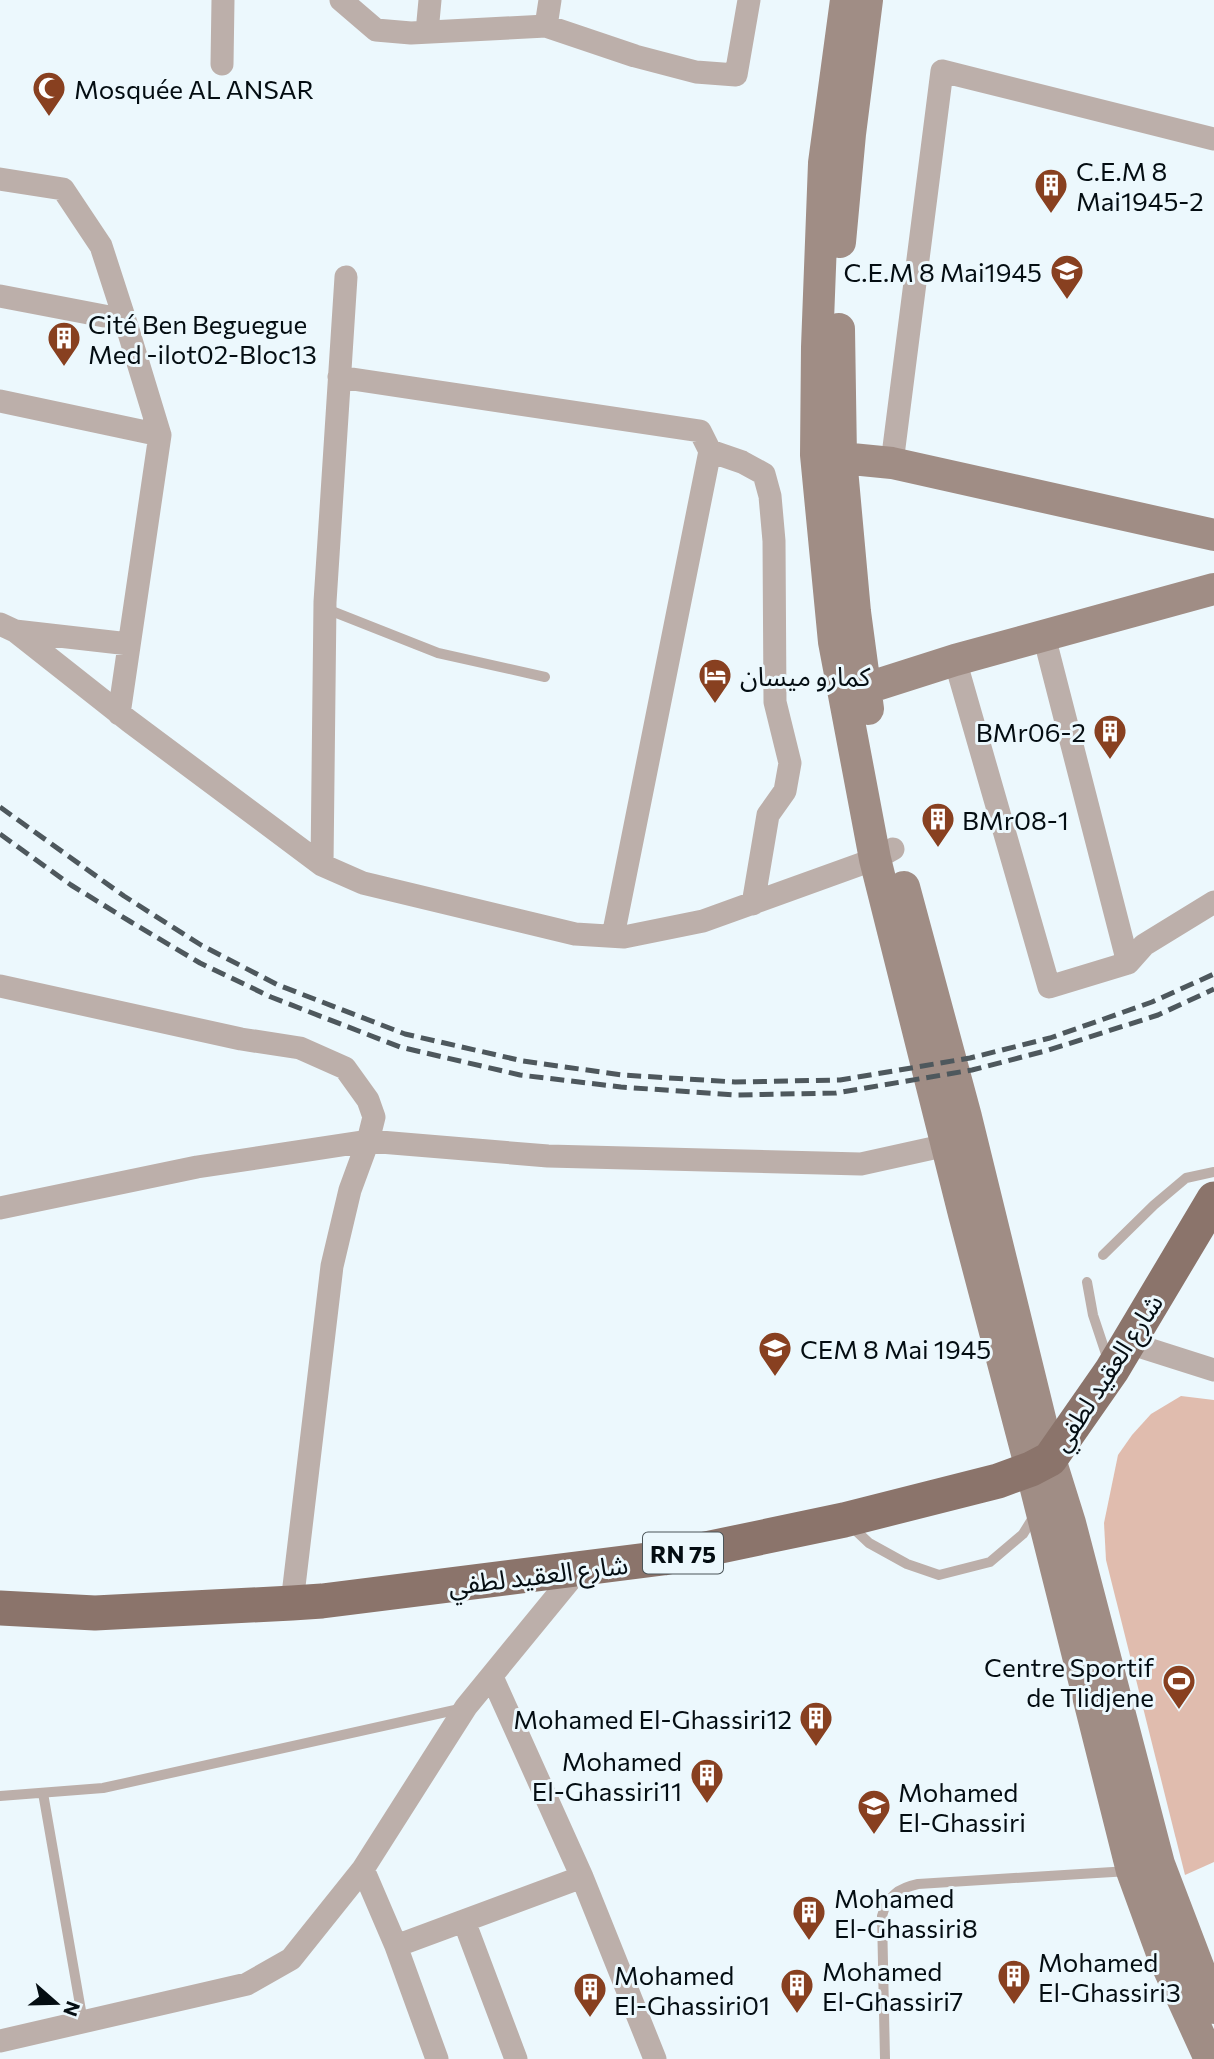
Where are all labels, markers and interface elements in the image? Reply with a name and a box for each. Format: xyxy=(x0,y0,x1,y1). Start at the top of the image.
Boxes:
mosque icon: Mosquée AL ANSAR xyxy=(30,69,68,118)
place label: Mosquée AL ANSAR xyxy=(74,73,314,104)
place label: C.E.M 8 Mai1945-2 xyxy=(1076,155,1204,216)
building icon: C.E.M 8 Mai1945-2 xyxy=(1032,166,1070,215)
school or university icon: C.E.M 8 Mai1945 xyxy=(1048,252,1086,301)
place label: C.E.M 8 Mai1945 xyxy=(844,256,1042,287)
place label: Cité Ben Beguegue Med -ilot02-Bloc13 xyxy=(88,308,317,369)
building icon: Cité Ben Beguegue Med -ilot02-Bloc13 xyxy=(45,319,83,368)
hotel icon: كمارو ميسان xyxy=(696,656,734,705)
place label: كمارو ميسان xyxy=(740,660,871,692)
building icon: BMr06-2 xyxy=(1091,712,1129,761)
place label: BMr06-2 xyxy=(976,716,1086,747)
building icon: BMr08-1 xyxy=(919,800,957,849)
place label: BMr08-1 xyxy=(962,804,1069,835)
street label: شارع العقيد لطفي xyxy=(1044,1288,1173,1460)
school or university icon: CEM 8 Mai 1945 xyxy=(756,1329,794,1378)
place label: CEM 8 Mai 1945 xyxy=(800,1333,991,1364)
road number: RN 75 xyxy=(643,1532,723,1574)
street label: شارع العقيد لطفي xyxy=(446,1548,630,1606)
place label: Centre Sportif de Tlidjene xyxy=(984,1651,1155,1712)
sports icon: Centre Sportif de Tlidjene xyxy=(1160,1662,1198,1711)
building icon: Mohamed El-Ghassiri12 xyxy=(797,1699,835,1748)
place label: Mohamed El-Ghassiri12 xyxy=(513,1703,792,1734)
place label: Mohamed El-Ghassiri11 xyxy=(532,1745,682,1806)
building icon: Mohamed El-Ghassiri11 xyxy=(688,1756,726,1805)
place label: Mohamed El-Ghassiri xyxy=(898,1776,1026,1837)
school or university icon: Mohamed El-Ghassiri xyxy=(855,1787,893,1836)
place label: Mohamed El-Ghassiri8 xyxy=(834,1882,978,1943)
building icon: Mohamed El-Ghassiri8 xyxy=(790,1893,828,1942)
place label: Mohamed El-Ghassiri3 xyxy=(1038,1946,1181,2007)
place label: Mohamed El-Ghassiri7 xyxy=(822,1955,963,2016)
building icon: Mohamed El-Ghassiri3 xyxy=(995,1957,1033,2006)
place label: Mohamed El-Ghassiri01 xyxy=(614,1959,770,2020)
building icon: Mohamed El-Ghassiri7 xyxy=(778,1966,816,2015)
north arrow xyxy=(21,1968,91,2038)
building icon: Mohamed El-Ghassiri01 xyxy=(571,1970,609,2019)
text: N xyxy=(59,1998,86,2020)

